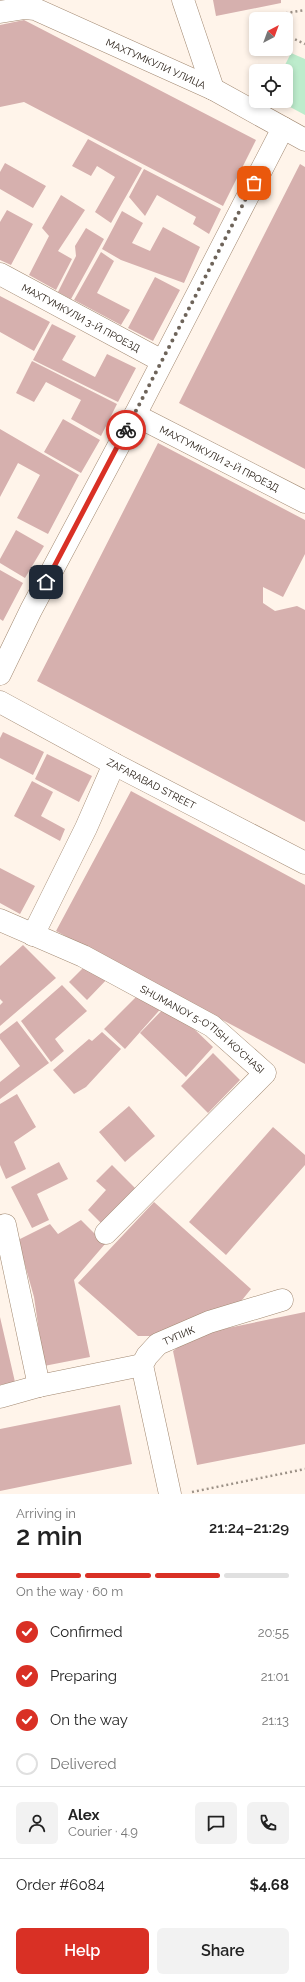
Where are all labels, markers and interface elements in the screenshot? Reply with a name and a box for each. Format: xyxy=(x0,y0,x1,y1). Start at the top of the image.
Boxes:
north arrow xyxy=(249,12,293,56)
map controls xyxy=(249,12,293,108)
street label: МАХТУМКУЛИ УЛИЦА xyxy=(104,37,208,91)
button: locate xyxy=(249,64,293,108)
pin xyxy=(237,166,271,200)
icon: bag xyxy=(243,172,265,194)
street label: МАХТУМКУЛИ 3-Й ПРОЕЗД xyxy=(20,282,142,354)
courier xyxy=(106,410,146,450)
icon: bike xyxy=(115,419,137,441)
street label: МАХТУМКУЛИ 2-Й ПРОЕЗД xyxy=(158,424,281,494)
pin xyxy=(29,565,63,599)
icon: home xyxy=(35,571,57,593)
street label: ZAFARABAD STREET xyxy=(105,756,197,811)
street label: SHUMANOY 5-O'TISH KO'CHASI xyxy=(138,983,266,1076)
street label: ТУПИК xyxy=(161,1324,197,1347)
text: Arriving in xyxy=(16,1506,76,1521)
text: 21:24–21:29 xyxy=(209,1519,289,1537)
text: 2 min xyxy=(16,1521,83,1551)
text: On the way · 60 m xyxy=(16,1584,123,1599)
icon: check xyxy=(16,1621,38,1643)
text: Confirmed xyxy=(50,1623,123,1641)
text: 20:55 xyxy=(258,1625,289,1640)
icon: check xyxy=(16,1665,38,1687)
text: Preparing xyxy=(50,1667,117,1685)
text: 21:01 xyxy=(261,1669,289,1684)
icon: check xyxy=(16,1709,38,1731)
text: On the way xyxy=(50,1711,128,1729)
text: 21:13 xyxy=(262,1713,289,1728)
text: Delivered xyxy=(50,1755,117,1773)
button: person xyxy=(16,1802,58,1844)
button: chat xyxy=(195,1802,237,1844)
button: phone xyxy=(247,1802,289,1844)
text: Alex xyxy=(68,1806,99,1824)
text: Courier · 4.9 xyxy=(68,1824,138,1839)
text: Order #6084 xyxy=(16,1876,105,1894)
text: $4.68 xyxy=(249,1876,289,1894)
button: Help xyxy=(16,1928,149,1974)
button: Share xyxy=(157,1928,289,1974)

